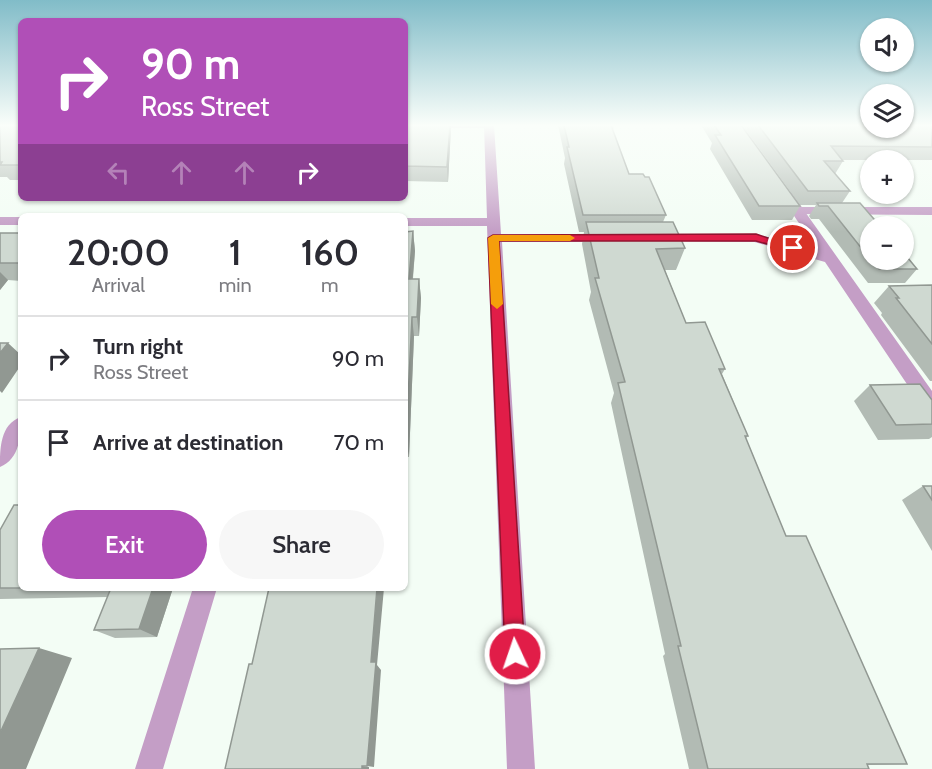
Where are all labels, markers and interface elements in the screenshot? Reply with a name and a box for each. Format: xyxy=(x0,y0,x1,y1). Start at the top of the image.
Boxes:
map controls xyxy=(860,18,914,270)
button: sound xyxy=(860,18,914,72)
text: 90 m xyxy=(141,38,240,90)
icon: right xyxy=(42,42,120,120)
button: layers xyxy=(860,84,914,138)
text: Ross Street xyxy=(141,90,269,123)
button: + xyxy=(860,150,914,204)
icon: left xyxy=(102,156,135,189)
icon: ahead xyxy=(165,156,198,189)
icon: ahead xyxy=(228,156,261,189)
icon: right xyxy=(291,156,324,189)
button: − xyxy=(860,216,914,270)
pin xyxy=(767,222,818,273)
text: 20:00 xyxy=(67,230,170,274)
text: 1 xyxy=(229,230,242,274)
text: 160 xyxy=(301,230,359,274)
icon: arrive xyxy=(776,231,809,264)
text: Arrival xyxy=(92,273,145,297)
text: min xyxy=(219,273,252,297)
text: m xyxy=(321,273,339,297)
text: Turn right xyxy=(93,333,183,360)
icon: right xyxy=(42,342,75,375)
text: 90 m xyxy=(332,345,384,372)
text: Ross Street xyxy=(93,360,188,384)
icon: arrive xyxy=(42,426,75,459)
text: Arrive at destination xyxy=(93,429,283,456)
text: 70 m xyxy=(334,429,384,456)
button: Exit xyxy=(42,510,207,579)
button: Share xyxy=(219,510,384,579)
position arrow xyxy=(483,622,547,686)

